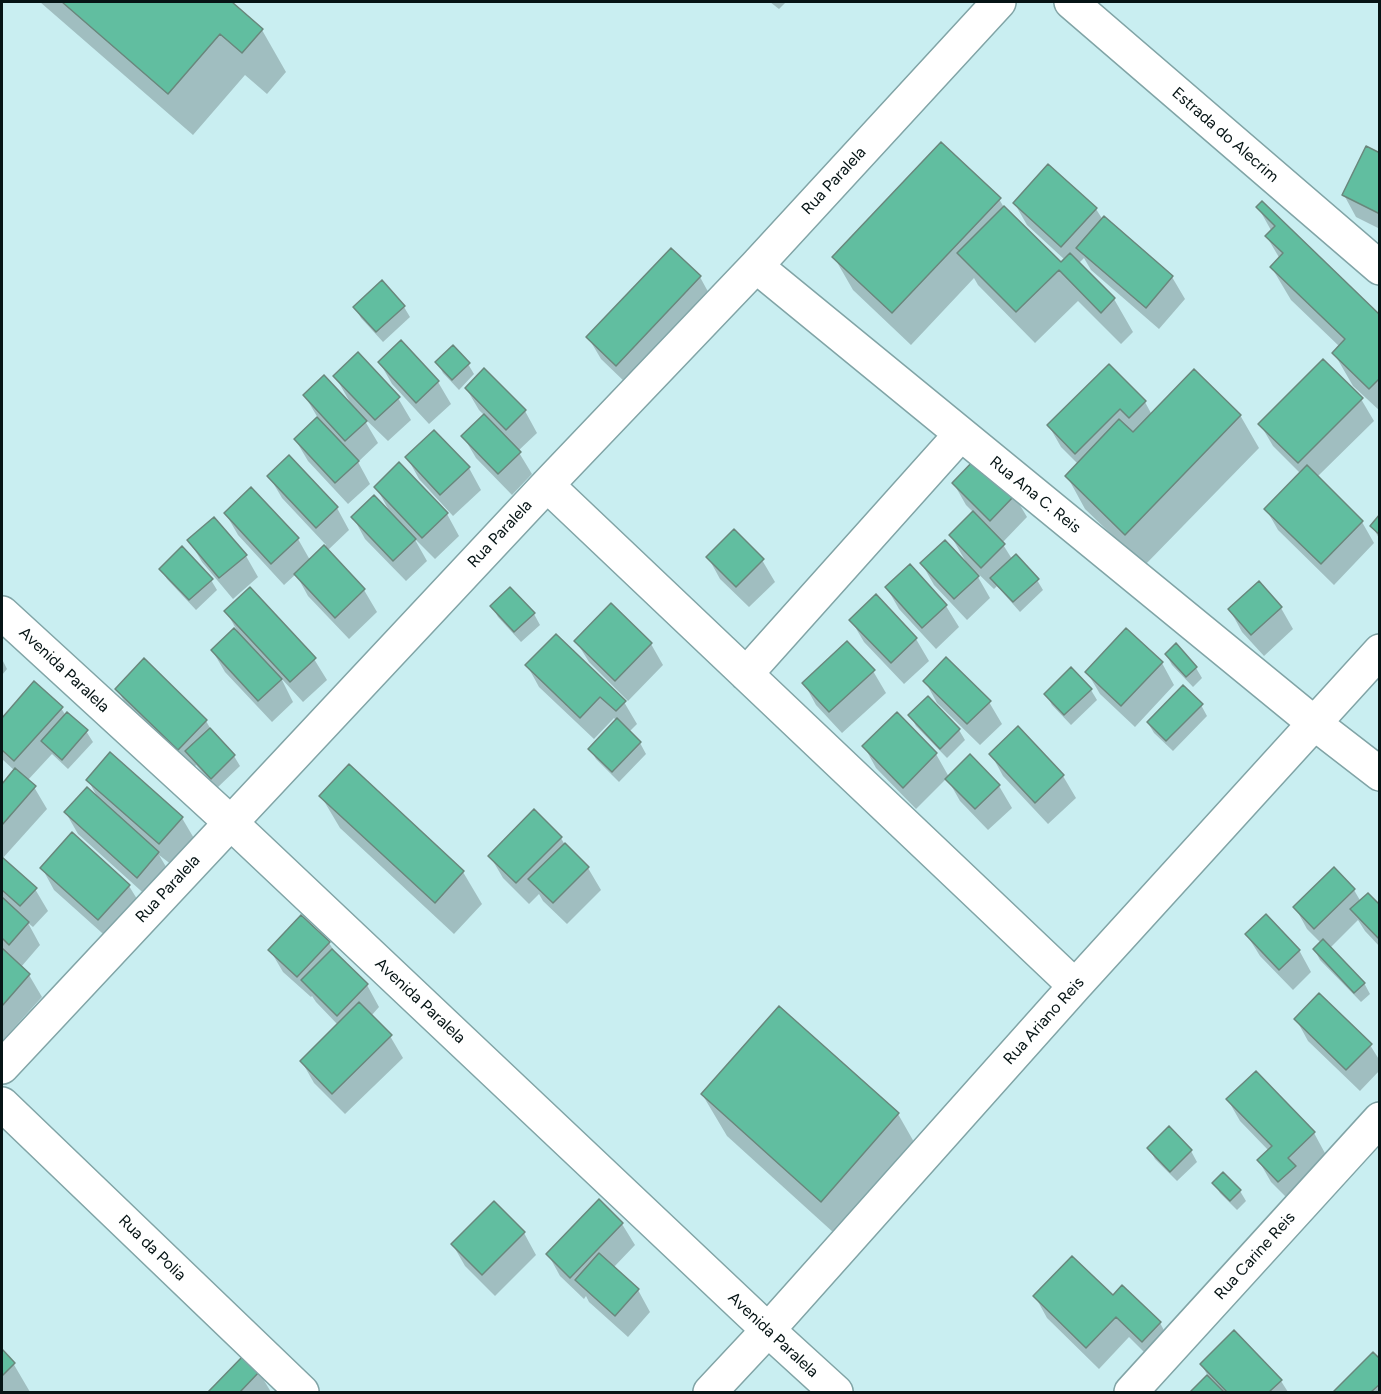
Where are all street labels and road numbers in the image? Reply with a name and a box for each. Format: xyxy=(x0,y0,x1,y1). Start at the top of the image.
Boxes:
street label: Estrada do Alecrim xyxy=(1168,83,1282,187)
street label: Rua Paralela xyxy=(798,143,870,219)
street label: Rua Ana C. Reis xyxy=(986,452,1084,538)
street label: Rua Paralela xyxy=(464,496,536,572)
street label: Avenida Paralela xyxy=(15,623,113,717)
street label: Rua Paralela xyxy=(132,851,204,927)
street label: Avenida Paralela xyxy=(371,954,469,1048)
street label: Rua Ariano Reis xyxy=(1000,973,1088,1069)
street label: Rua Carine Reis xyxy=(1211,1208,1299,1304)
street label: Rua da Polia xyxy=(114,1211,190,1285)
street label: Avenida Paralela xyxy=(724,1288,822,1382)

